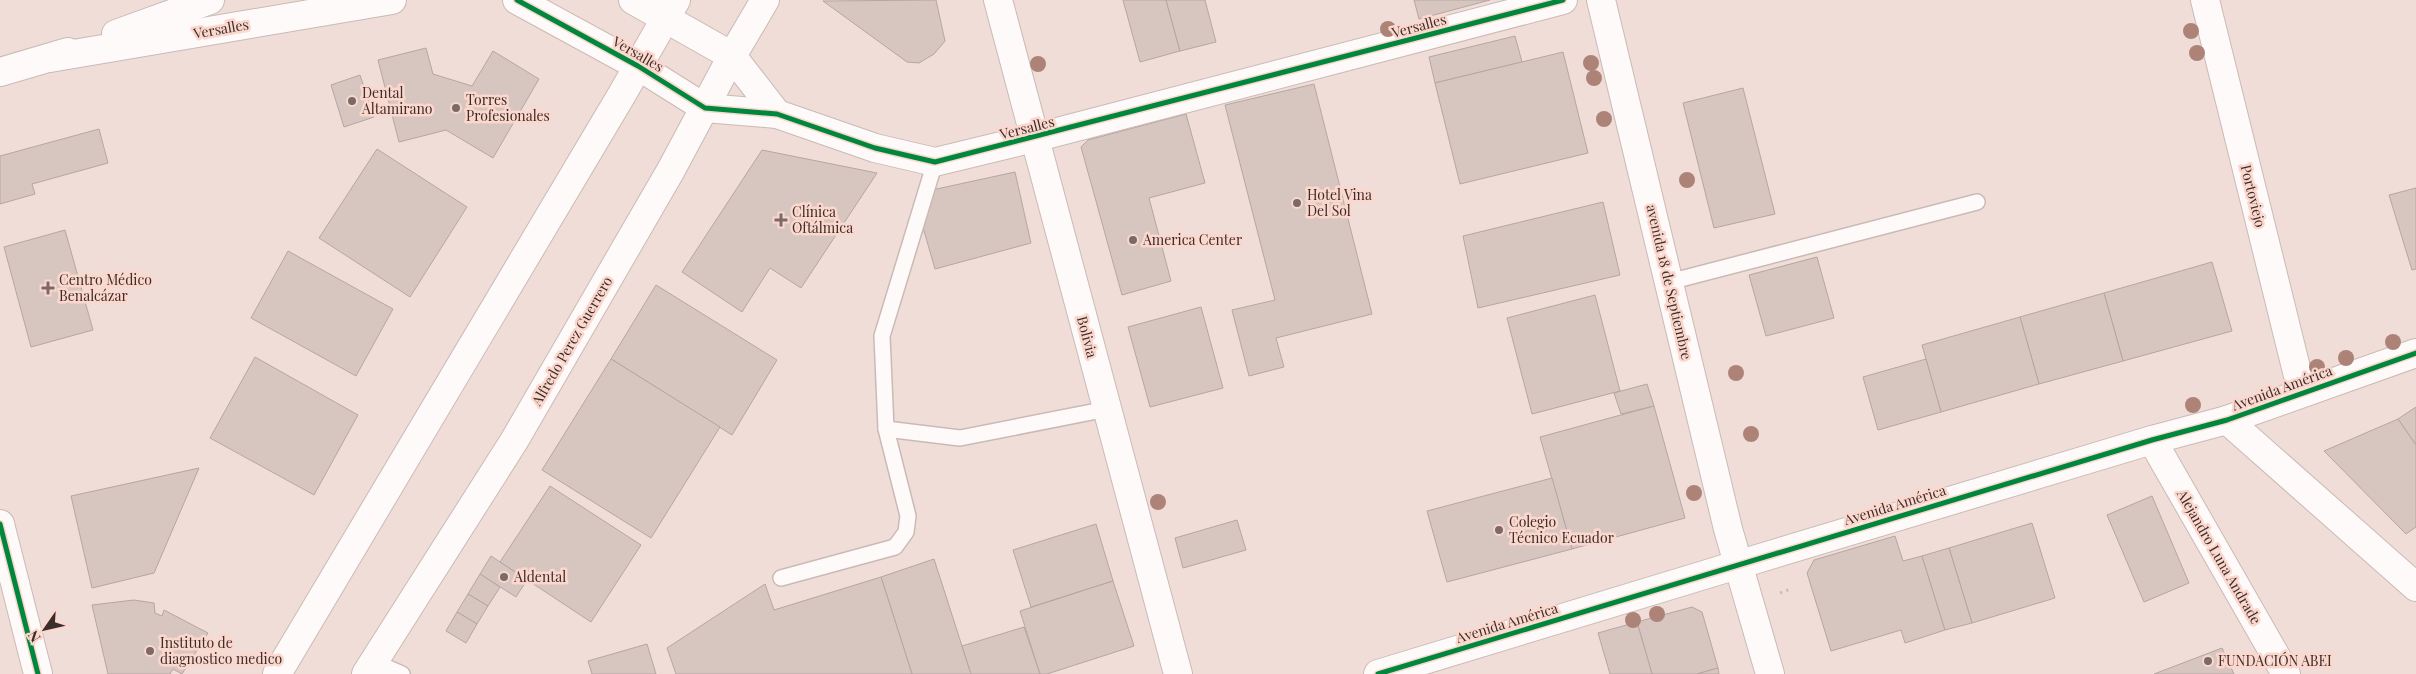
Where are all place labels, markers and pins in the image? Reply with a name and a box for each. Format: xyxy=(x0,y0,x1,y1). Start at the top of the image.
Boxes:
place label: Dental Altamirano xyxy=(361,83,433,118)
place label: Torres Profesionales xyxy=(466,90,550,125)
marker: Dental Altamirano xyxy=(346,95,358,107)
marker: Torres Profesionales xyxy=(450,102,462,114)
place label: Hotel Vina Del Sol xyxy=(1307,185,1372,220)
marker: Hotel Vina Del Sol xyxy=(1291,197,1303,209)
place label: Clínica Oftálmica xyxy=(792,202,853,237)
marker: Clínica Oftálmica xyxy=(774,213,788,227)
place label: America Center xyxy=(1142,230,1243,249)
marker: America Center xyxy=(1127,234,1139,246)
place label: Centro Médico Benalcázar xyxy=(59,270,152,305)
marker: Centro Médico Benalcázar xyxy=(41,281,55,295)
place label: Colegio Técnico Ecuador xyxy=(1509,512,1615,547)
marker: Colegio Técnico Ecuador xyxy=(1493,524,1505,536)
place label: Aldental xyxy=(513,567,566,586)
marker: Aldental xyxy=(498,571,510,583)
place label: Instituto de diagnostico medico xyxy=(160,633,282,668)
marker: Instituto de diagnostico medico xyxy=(144,645,156,657)
place label: FUNDACIÓN ABEI xyxy=(2218,651,2332,670)
marker: FUNDACIÓN ABEI xyxy=(2202,655,2214,667)

